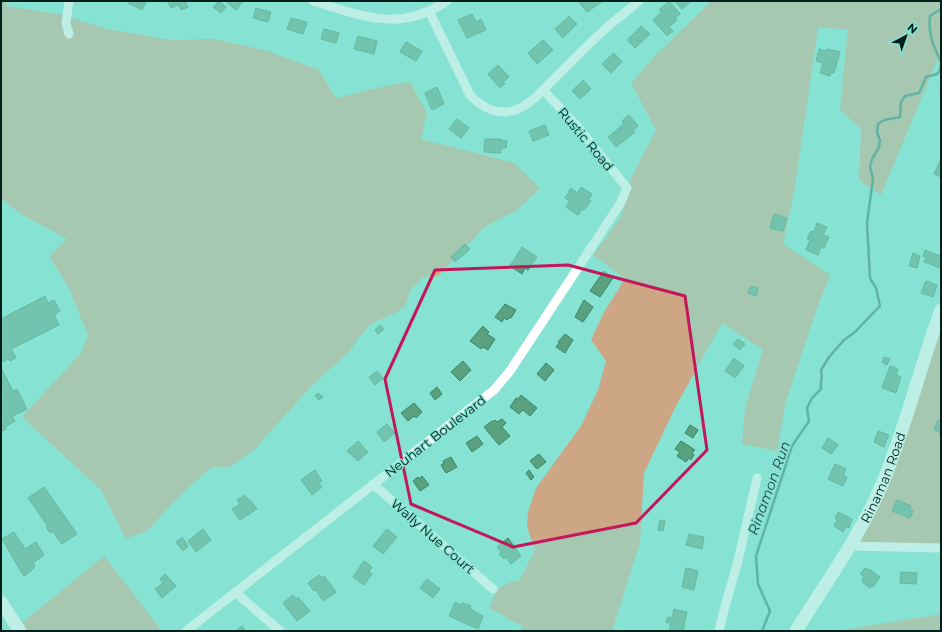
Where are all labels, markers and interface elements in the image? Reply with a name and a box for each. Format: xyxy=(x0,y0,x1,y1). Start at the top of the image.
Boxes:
north arrow xyxy=(886,16,926,56)
text: N xyxy=(905,20,921,37)
street label: Rustic Road xyxy=(555,104,617,174)
street label: Neuhart Boulevard xyxy=(381,392,489,480)
street label: Rinaman Road xyxy=(857,430,909,526)
water label: Rinamon Run xyxy=(744,439,794,537)
street label: Wally Nue Court xyxy=(388,495,478,577)

